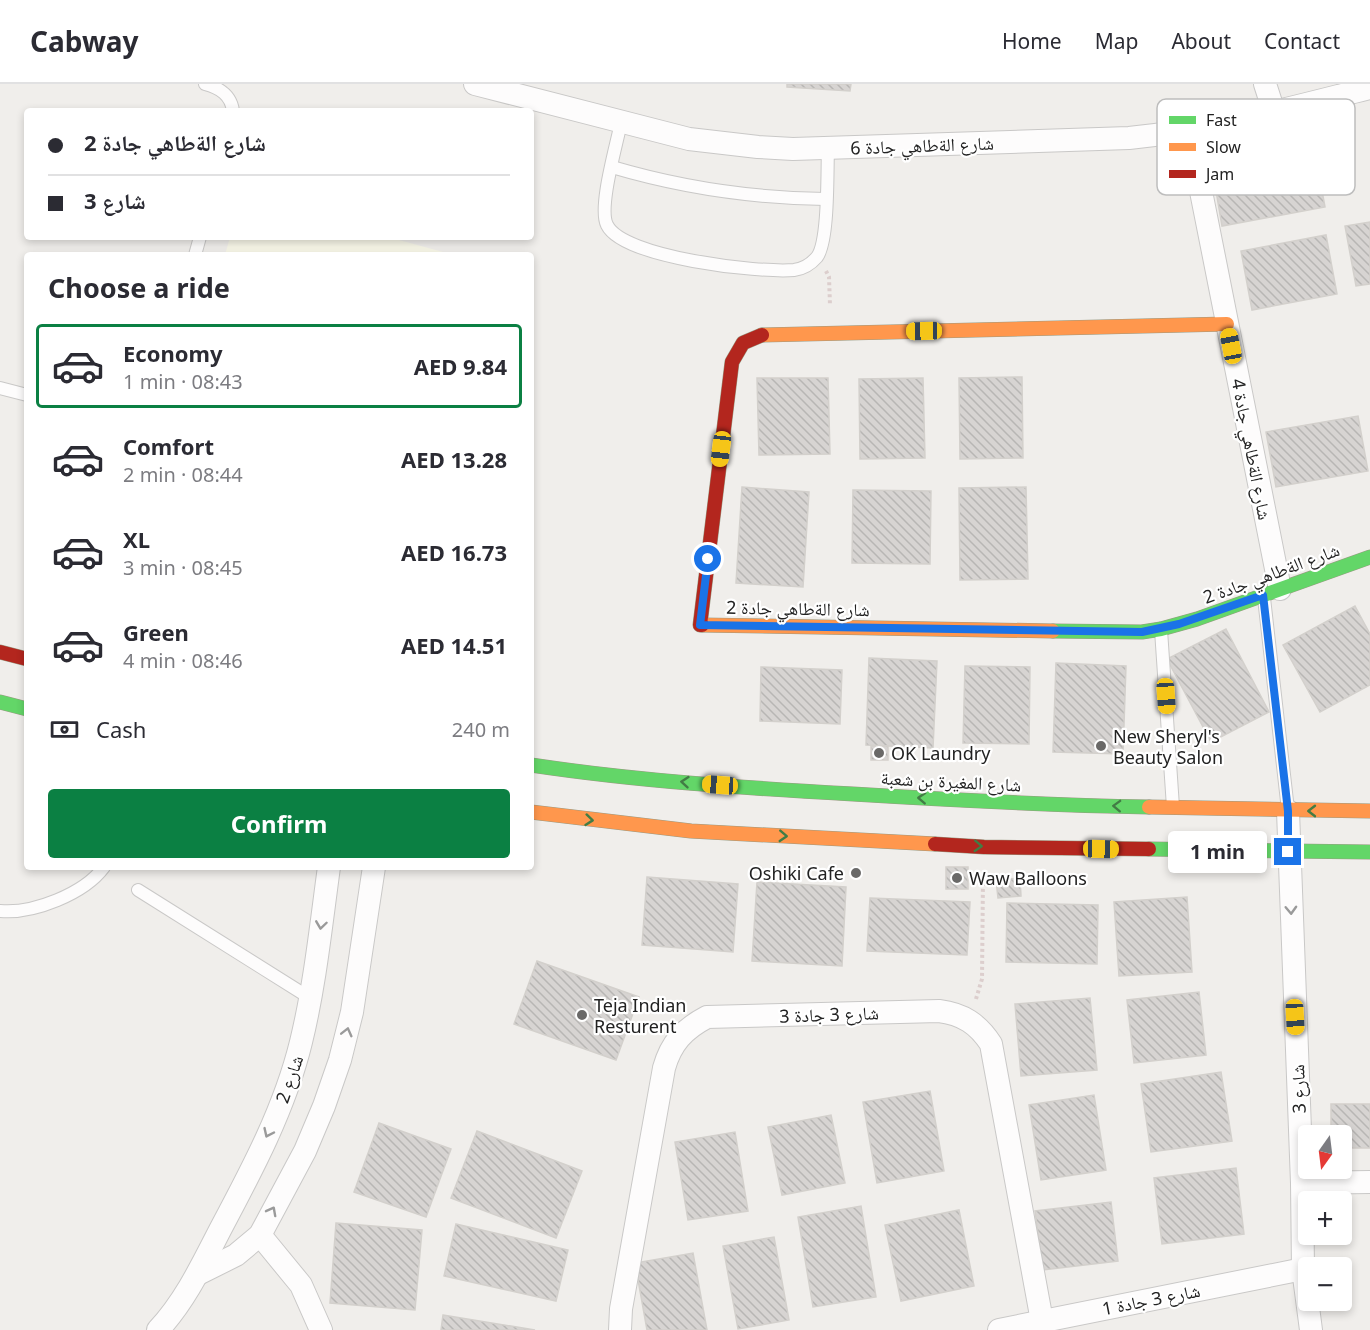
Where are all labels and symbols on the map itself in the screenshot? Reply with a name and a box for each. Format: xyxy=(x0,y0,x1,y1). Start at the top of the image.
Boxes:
legend xyxy=(1157,99,1355,195)
text: Fast xyxy=(1206,109,1237,131)
street label: شارع الةطاهي جادة 6 xyxy=(850,131,994,163)
text: Slow xyxy=(1206,136,1241,158)
text: Jam xyxy=(1204,163,1234,185)
car xyxy=(906,322,942,340)
car xyxy=(1219,327,1243,365)
street label: شارع الةطاهي جادة 4 xyxy=(1223,376,1277,522)
car xyxy=(710,430,732,468)
street label: شارع الةطاهي جادة 2 xyxy=(1199,537,1344,612)
route start xyxy=(694,545,721,572)
street label: شارع الةطاهي جادة 2 xyxy=(726,595,870,625)
car xyxy=(1156,677,1176,715)
place label: New Sheryl's Beauty Salon xyxy=(1113,724,1223,769)
marker: New Sheryl's Beauty Salon xyxy=(1094,739,1108,753)
place label: OK Laundry xyxy=(891,741,991,765)
marker: OK Laundry xyxy=(872,746,886,760)
street label: شارع المغيرة بن شعبة xyxy=(880,765,1022,797)
car xyxy=(701,775,739,795)
one-way arrow xyxy=(681,776,690,789)
one-way arrow xyxy=(917,791,926,804)
one-way arrow xyxy=(1112,800,1121,812)
one-way arrow xyxy=(1307,805,1316,817)
one-way arrow xyxy=(584,813,594,826)
one-way arrow xyxy=(779,829,788,842)
callout: 1 min xyxy=(1168,831,1267,873)
route end xyxy=(1274,838,1301,865)
one-way arrow xyxy=(973,840,982,853)
car xyxy=(1083,840,1119,858)
place label: Oshiki Cafe xyxy=(749,861,844,885)
marker: Oshiki Cafe xyxy=(849,866,863,880)
place label: Waw Balloons xyxy=(969,866,1087,890)
marker: Waw Balloons xyxy=(950,871,964,885)
one-way arrow xyxy=(1284,906,1297,915)
one-way arrow xyxy=(315,920,327,930)
place label: Teja Indian Resturent xyxy=(594,993,686,1038)
car xyxy=(1285,999,1305,1035)
street label: شارع 3 جادة 3 xyxy=(779,1000,879,1028)
marker: Teja Indian Resturent xyxy=(575,1008,589,1022)
one-way arrow xyxy=(339,1027,352,1037)
street label: شارع 2 xyxy=(270,1052,308,1106)
street label: شارع 3 xyxy=(1285,1064,1311,1114)
north arrow xyxy=(1298,1125,1352,1179)
one-way arrow xyxy=(263,1127,275,1138)
one-way arrow xyxy=(265,1207,277,1218)
street label: شارع 3 جادة 1 xyxy=(1100,1278,1202,1320)

